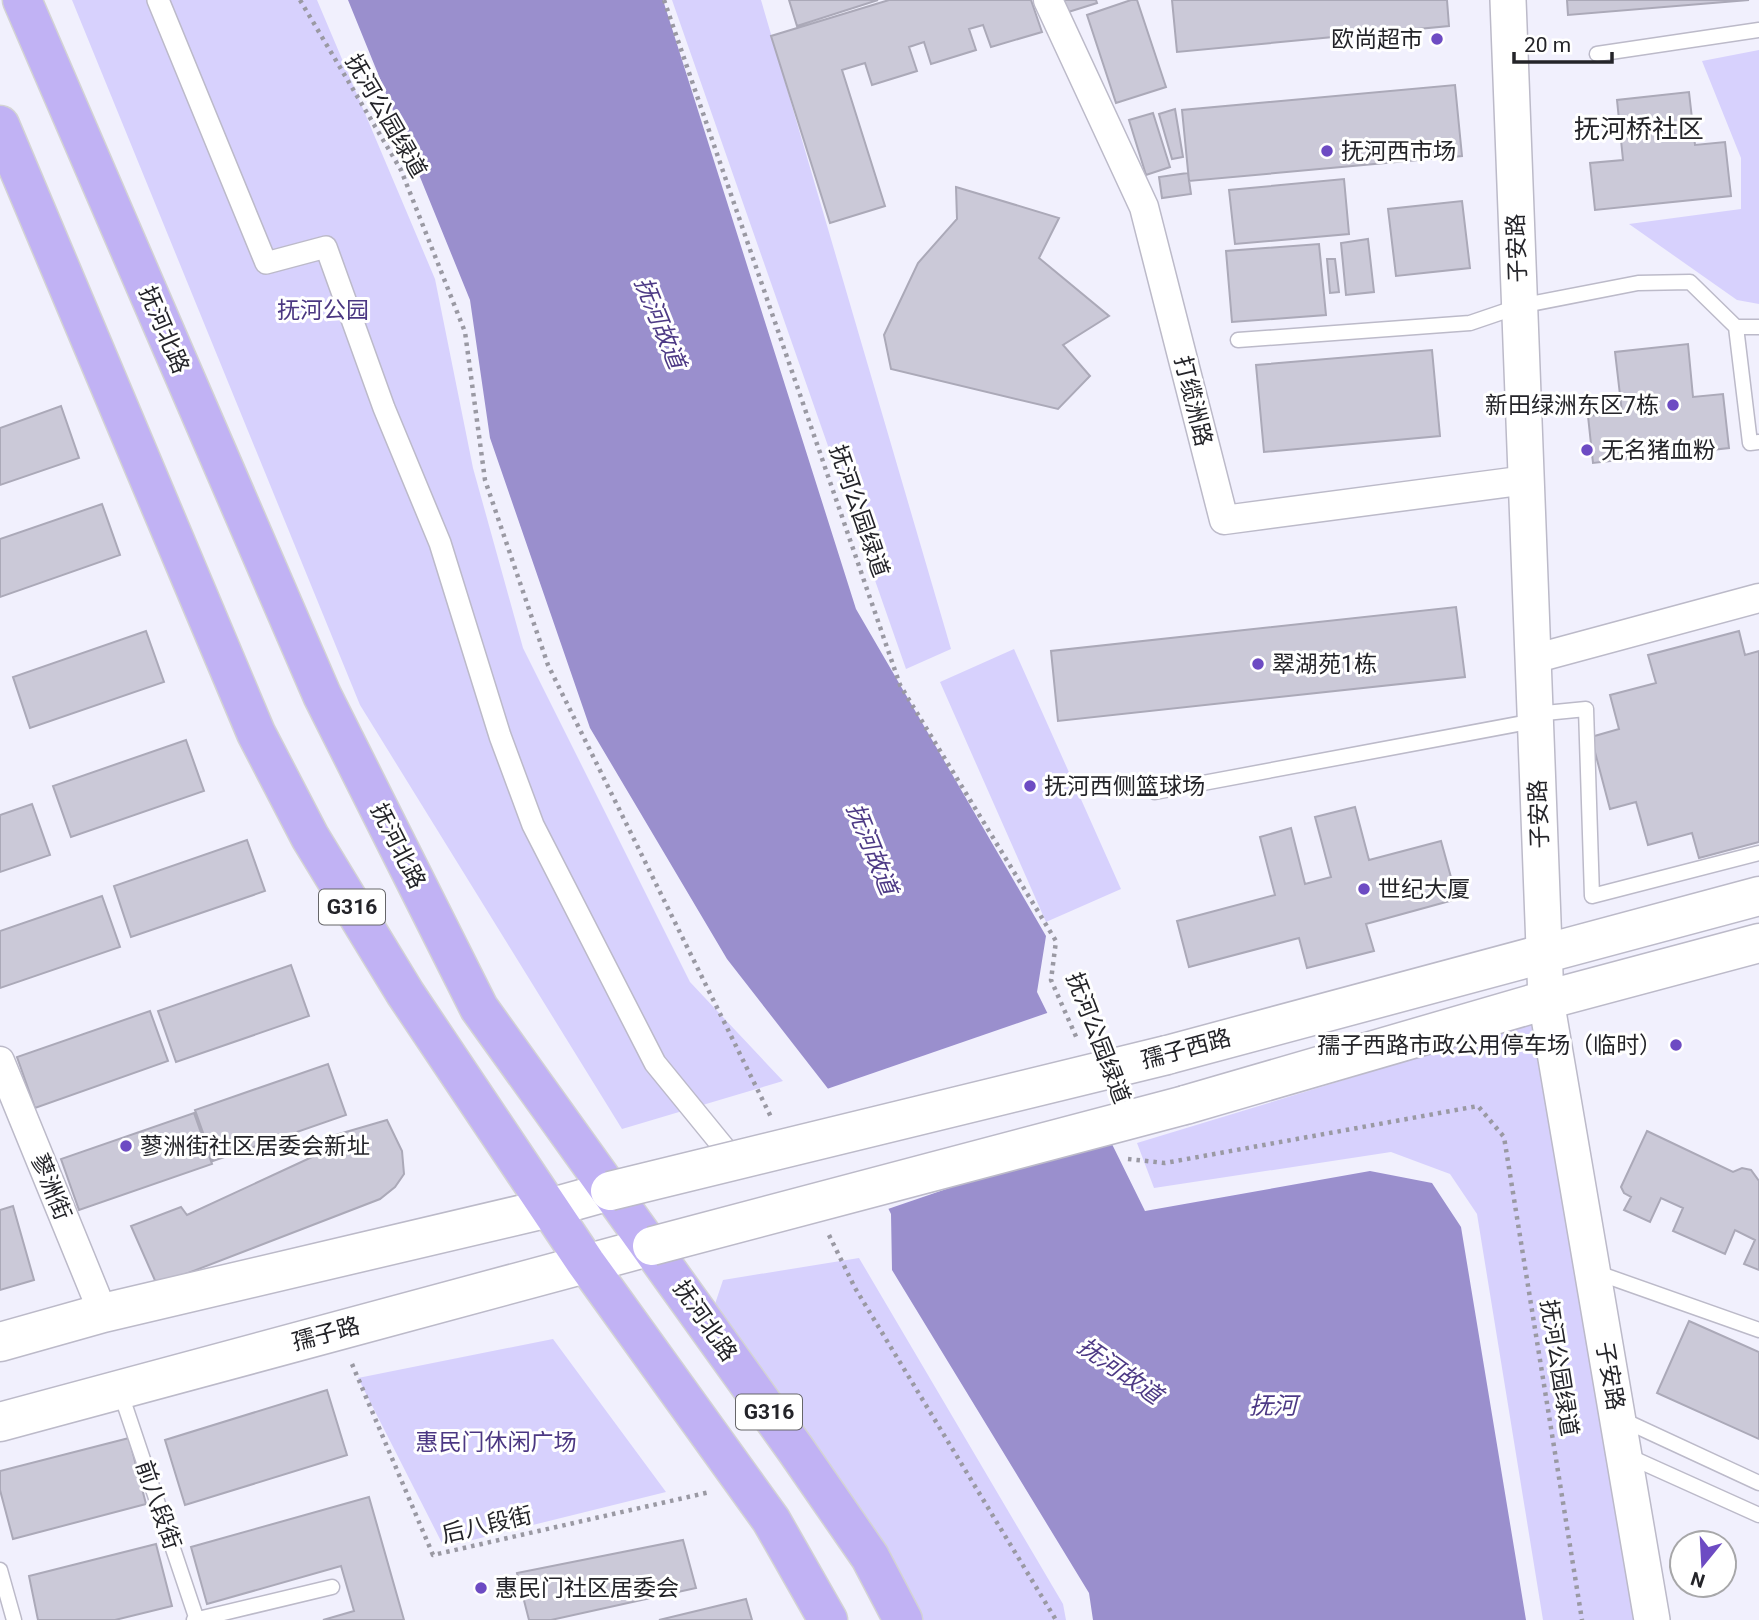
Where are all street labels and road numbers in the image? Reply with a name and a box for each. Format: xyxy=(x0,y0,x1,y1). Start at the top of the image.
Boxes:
street label: 抚河公园绿道 xyxy=(340,49,432,183)
street label: 子安路 xyxy=(1502,213,1532,283)
street label: 抚河北路 xyxy=(134,282,194,378)
street label: 打缆洲路 xyxy=(1169,353,1217,449)
street label: 抚河公园绿道 xyxy=(824,441,894,581)
street label: 子安路 xyxy=(1524,779,1554,849)
street label: 抚河北路 xyxy=(365,799,431,893)
road number: G316 xyxy=(319,890,385,925)
street label: 抚河公园绿道 xyxy=(1061,969,1135,1107)
street label: 孺子西路 xyxy=(1138,1024,1234,1074)
street label: 蓼洲街 xyxy=(26,1150,76,1224)
street label: 抚河北路 xyxy=(668,1276,742,1366)
street label: 抚河公园绿道 xyxy=(1535,1298,1583,1438)
street label: 孺子路 xyxy=(289,1312,363,1356)
street label: 子安路 xyxy=(1591,1340,1629,1412)
road number: G316 xyxy=(736,1394,802,1430)
street label: 前八段街 xyxy=(130,1457,186,1553)
street label: 后八段街 xyxy=(439,1501,535,1549)

